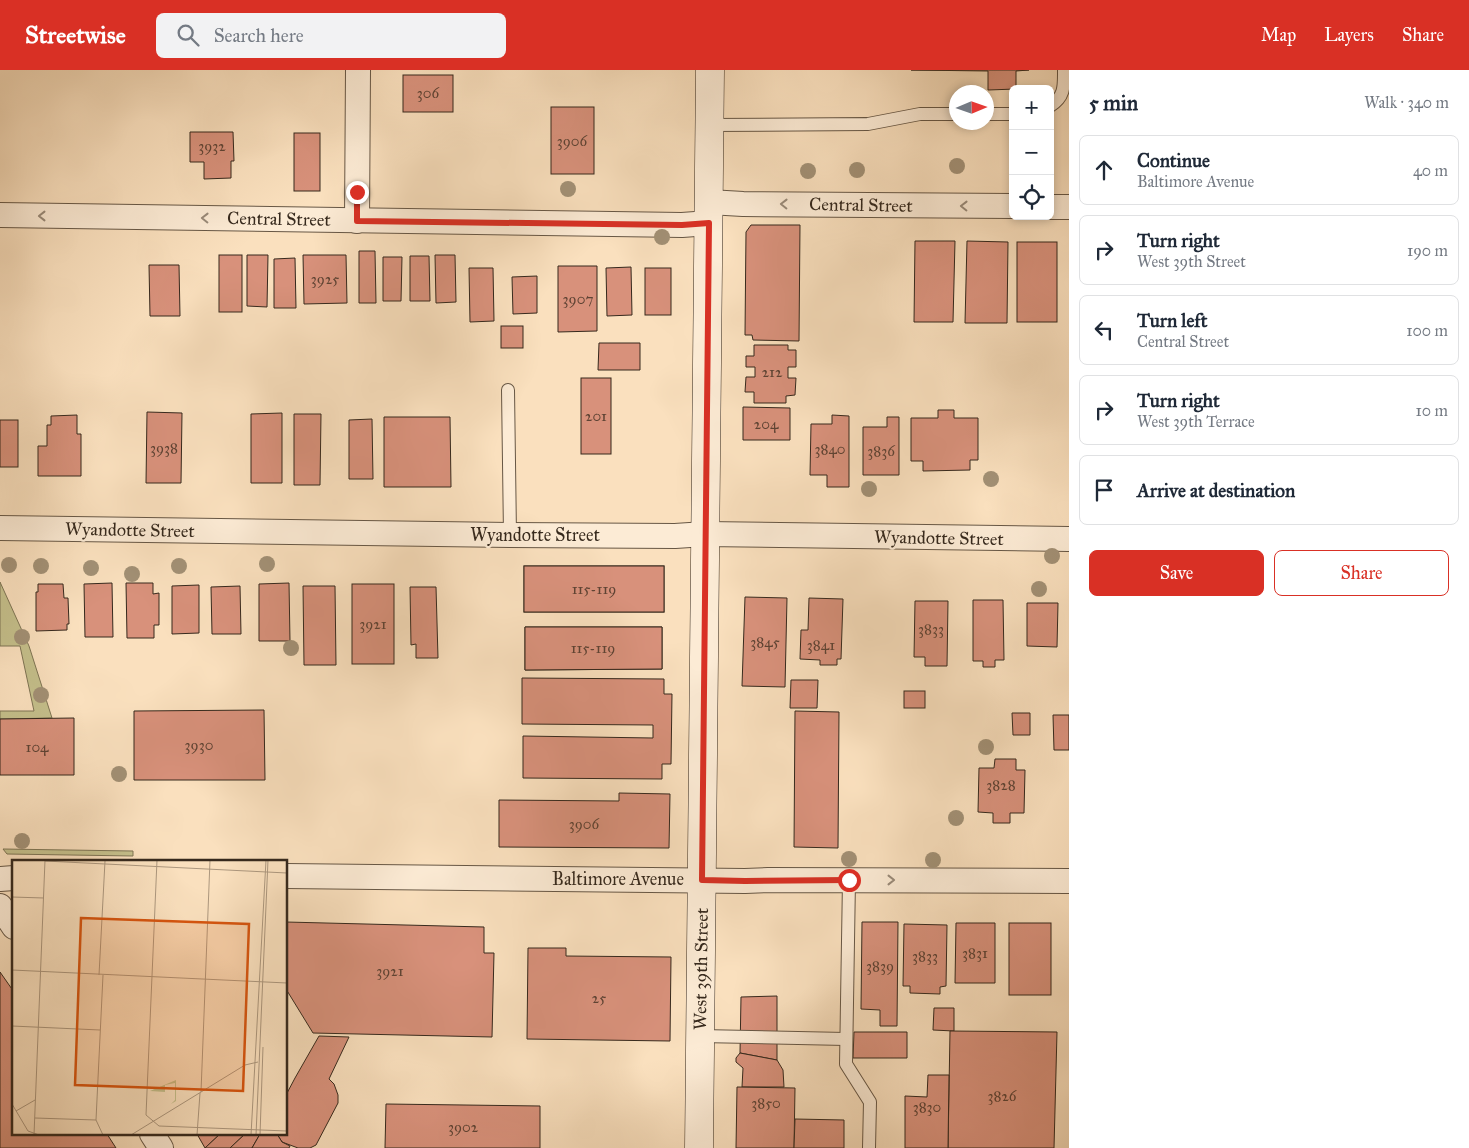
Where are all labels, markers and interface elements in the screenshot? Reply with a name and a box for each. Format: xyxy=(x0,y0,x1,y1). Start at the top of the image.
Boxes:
search box xyxy=(156,13,506,58)
text: Streetwise xyxy=(25,20,126,50)
icon: search xyxy=(174,21,202,49)
text: Search here xyxy=(214,24,304,47)
text: Map xyxy=(1261,24,1296,46)
text: Layers xyxy=(1324,24,1374,46)
text: Share xyxy=(1402,24,1444,46)
house number: 306 xyxy=(417,84,441,102)
north arrow xyxy=(949,85,994,130)
map controls xyxy=(1009,85,1054,220)
button: + xyxy=(1009,85,1054,130)
text: 5 min xyxy=(1089,90,1138,116)
text: Walk · 340 m xyxy=(1364,93,1449,112)
button: − xyxy=(1009,130,1054,175)
house number: 3906 xyxy=(557,132,589,150)
house number: 3932 xyxy=(198,137,226,155)
text: Continue xyxy=(1137,149,1210,172)
icon: ahead xyxy=(1090,156,1118,184)
text: 40 m xyxy=(1413,161,1448,180)
text: Baltimore Avenue xyxy=(1137,172,1254,191)
button: locate xyxy=(1009,175,1054,220)
route end xyxy=(346,181,369,204)
street label: Central Street xyxy=(809,193,914,217)
one-way arrow xyxy=(780,199,788,209)
one-way arrow xyxy=(960,201,968,211)
street label: Central Street xyxy=(227,207,332,231)
one-way arrow xyxy=(38,211,46,221)
one-way arrow xyxy=(201,213,208,223)
text: Turn right xyxy=(1137,229,1220,252)
icon: right xyxy=(1090,236,1118,264)
text: 190 m xyxy=(1407,241,1448,260)
text: West 39th Street xyxy=(1137,252,1246,271)
house number: 3925 xyxy=(311,270,339,288)
house number: 3907 xyxy=(563,290,593,308)
text: Turn left xyxy=(1137,309,1207,332)
icon: left xyxy=(1090,316,1118,344)
text: 100 m xyxy=(1406,321,1448,340)
text: Central Street xyxy=(1137,332,1229,351)
house number: 212 xyxy=(762,363,783,381)
text: Turn right xyxy=(1137,389,1220,412)
icon: right xyxy=(1090,396,1118,424)
text: 10 m xyxy=(1416,401,1448,420)
house number: 201 xyxy=(585,407,607,425)
text: West 39th Terrace xyxy=(1137,412,1255,431)
house number: 204 xyxy=(754,415,779,433)
house number: 3938 xyxy=(150,439,178,457)
house number: 3840 xyxy=(814,440,846,458)
house number: 3836 xyxy=(867,442,896,460)
icon: arrive xyxy=(1090,476,1118,504)
text: Arrive at destination xyxy=(1137,479,1295,502)
street label: Wyandotte Street xyxy=(65,518,196,542)
street label: Wyandotte Street xyxy=(470,524,600,546)
street label: Wyandotte Street xyxy=(874,526,1005,550)
button: Save xyxy=(1089,550,1264,596)
button: Share xyxy=(1274,550,1449,596)
house number: 115-119 xyxy=(572,580,616,598)
house number: 3921 xyxy=(359,615,387,633)
house number: 3833 xyxy=(918,620,944,638)
house number: 3845 xyxy=(750,633,780,651)
house number: 3841 xyxy=(807,636,835,654)
house number: 115-119 xyxy=(571,639,615,657)
house number: 3930 xyxy=(185,736,213,754)
house number: 104 xyxy=(26,738,49,756)
house number: 3828 xyxy=(986,776,1016,794)
house number: 3906 xyxy=(569,815,601,833)
inset map xyxy=(12,860,288,1136)
street label: Baltimore Avenue xyxy=(552,868,684,890)
route start xyxy=(838,869,861,892)
one-way arrow xyxy=(887,875,895,885)
street label: West 39th Street xyxy=(689,907,713,1030)
house number: 3831 xyxy=(962,944,988,962)
house number: 3833 xyxy=(912,947,938,965)
house number: 3839 xyxy=(866,957,894,975)
house number: 3921 xyxy=(376,962,404,980)
house number: 25 xyxy=(592,989,606,1007)
house number: 3826 xyxy=(987,1087,1018,1105)
house number: 3850 xyxy=(751,1094,781,1112)
house number: 3830 xyxy=(913,1098,941,1116)
house number: 3902 xyxy=(448,1118,479,1136)

